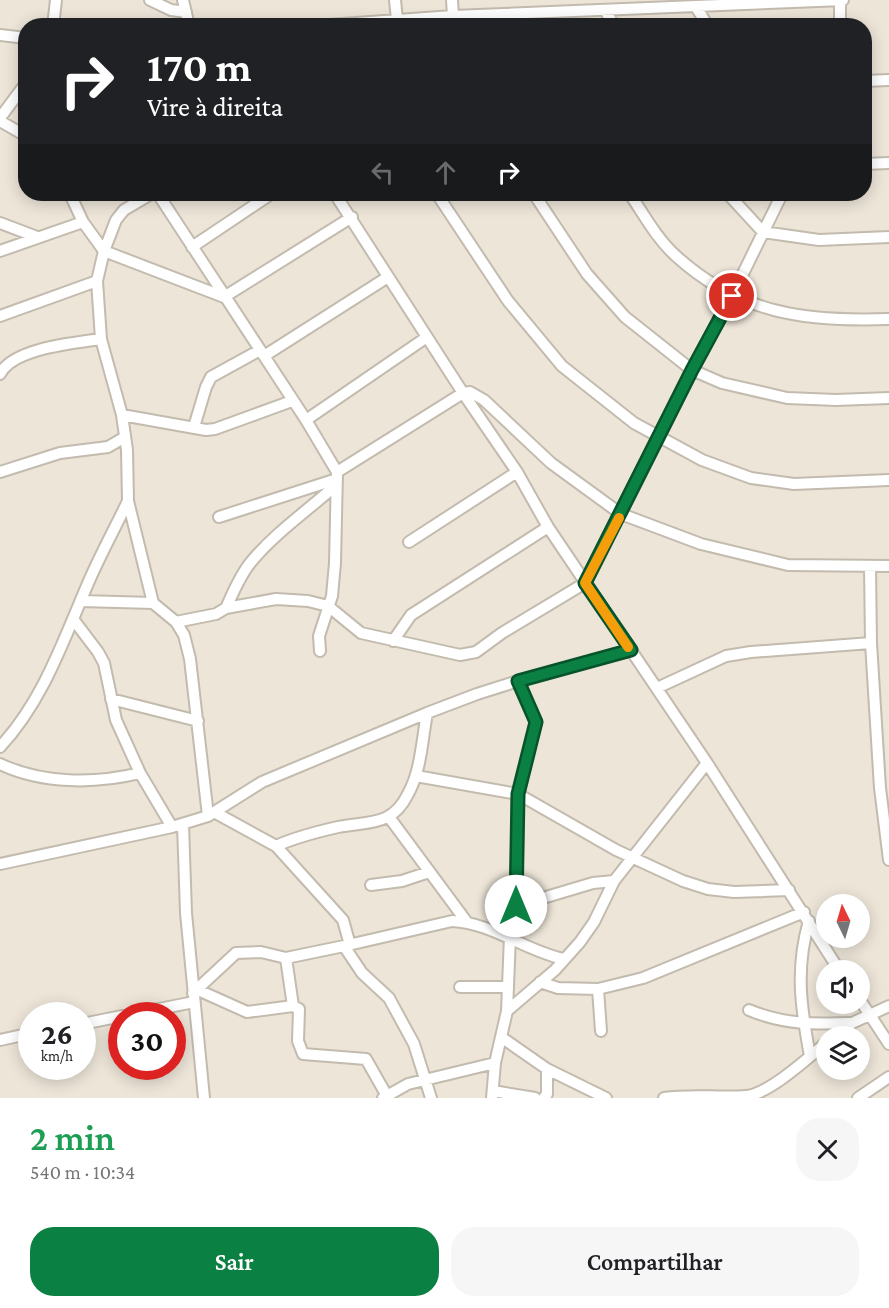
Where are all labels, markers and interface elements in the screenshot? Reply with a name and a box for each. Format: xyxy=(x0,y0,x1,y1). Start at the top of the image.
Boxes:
icon: right xyxy=(48,42,126,120)
text: 170 m xyxy=(147,43,252,90)
text: Vire à direita xyxy=(147,92,283,122)
icon: left xyxy=(366,156,399,189)
icon: ahead xyxy=(429,156,462,189)
icon: right xyxy=(492,156,525,189)
pin xyxy=(706,270,757,321)
icon: arrive xyxy=(715,279,748,312)
position arrow xyxy=(484,874,548,938)
north arrow xyxy=(816,894,870,948)
map controls xyxy=(816,894,870,1080)
button: sound xyxy=(816,960,870,1014)
speed limit sign: 30 xyxy=(108,1002,186,1080)
text: 26 xyxy=(41,1017,73,1050)
button: layers xyxy=(816,1026,870,1080)
text: km/h xyxy=(41,1048,73,1064)
text: 2 min xyxy=(30,1118,115,1158)
button: close xyxy=(796,1118,859,1181)
text: 540 m · 10:34 xyxy=(30,1161,135,1183)
button: Sair xyxy=(30,1227,439,1296)
button: Compartilhar xyxy=(451,1227,859,1296)

